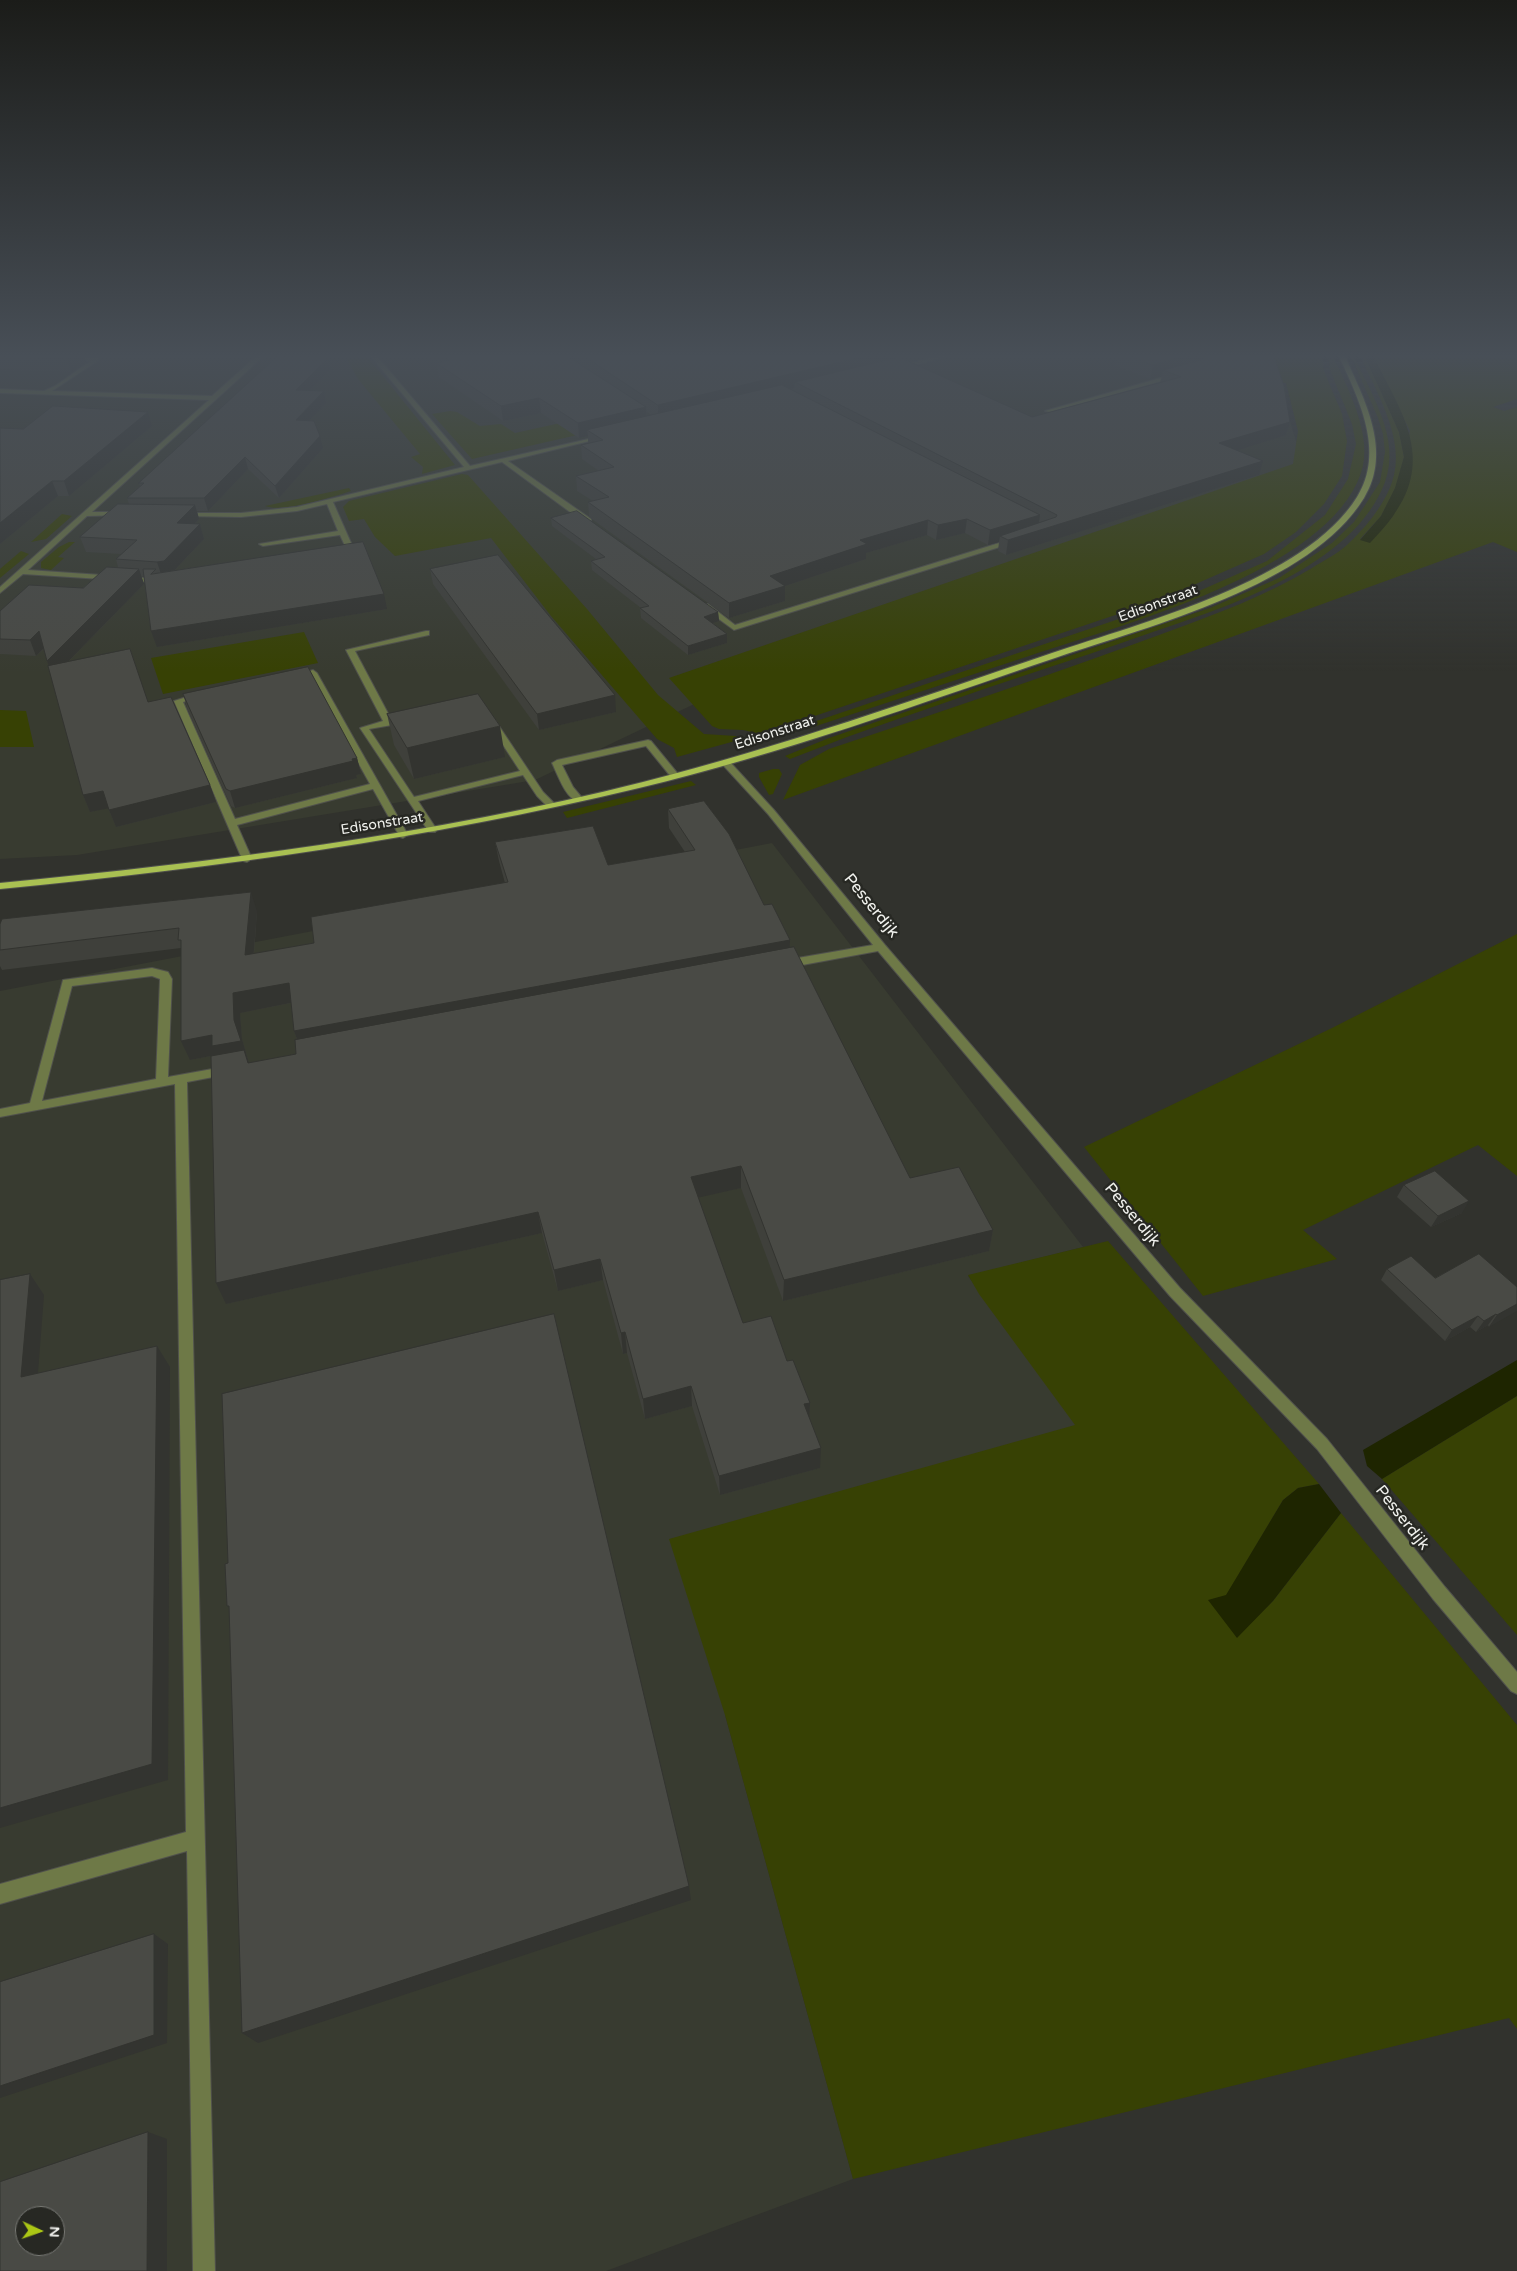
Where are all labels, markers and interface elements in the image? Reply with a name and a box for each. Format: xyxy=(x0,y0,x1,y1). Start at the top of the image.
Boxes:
street label: Edisonstraat xyxy=(1116,582,1200,626)
street label: Edisonstraat xyxy=(733,712,817,754)
street label: Edisonstraat xyxy=(340,809,424,839)
street label: Pesserdijk xyxy=(839,870,903,942)
street label: Pesserdijk xyxy=(1100,1179,1164,1251)
street label: Pesserdijk xyxy=(1371,1482,1433,1554)
north arrow xyxy=(15,2206,65,2256)
text: N xyxy=(46,2226,63,2238)

